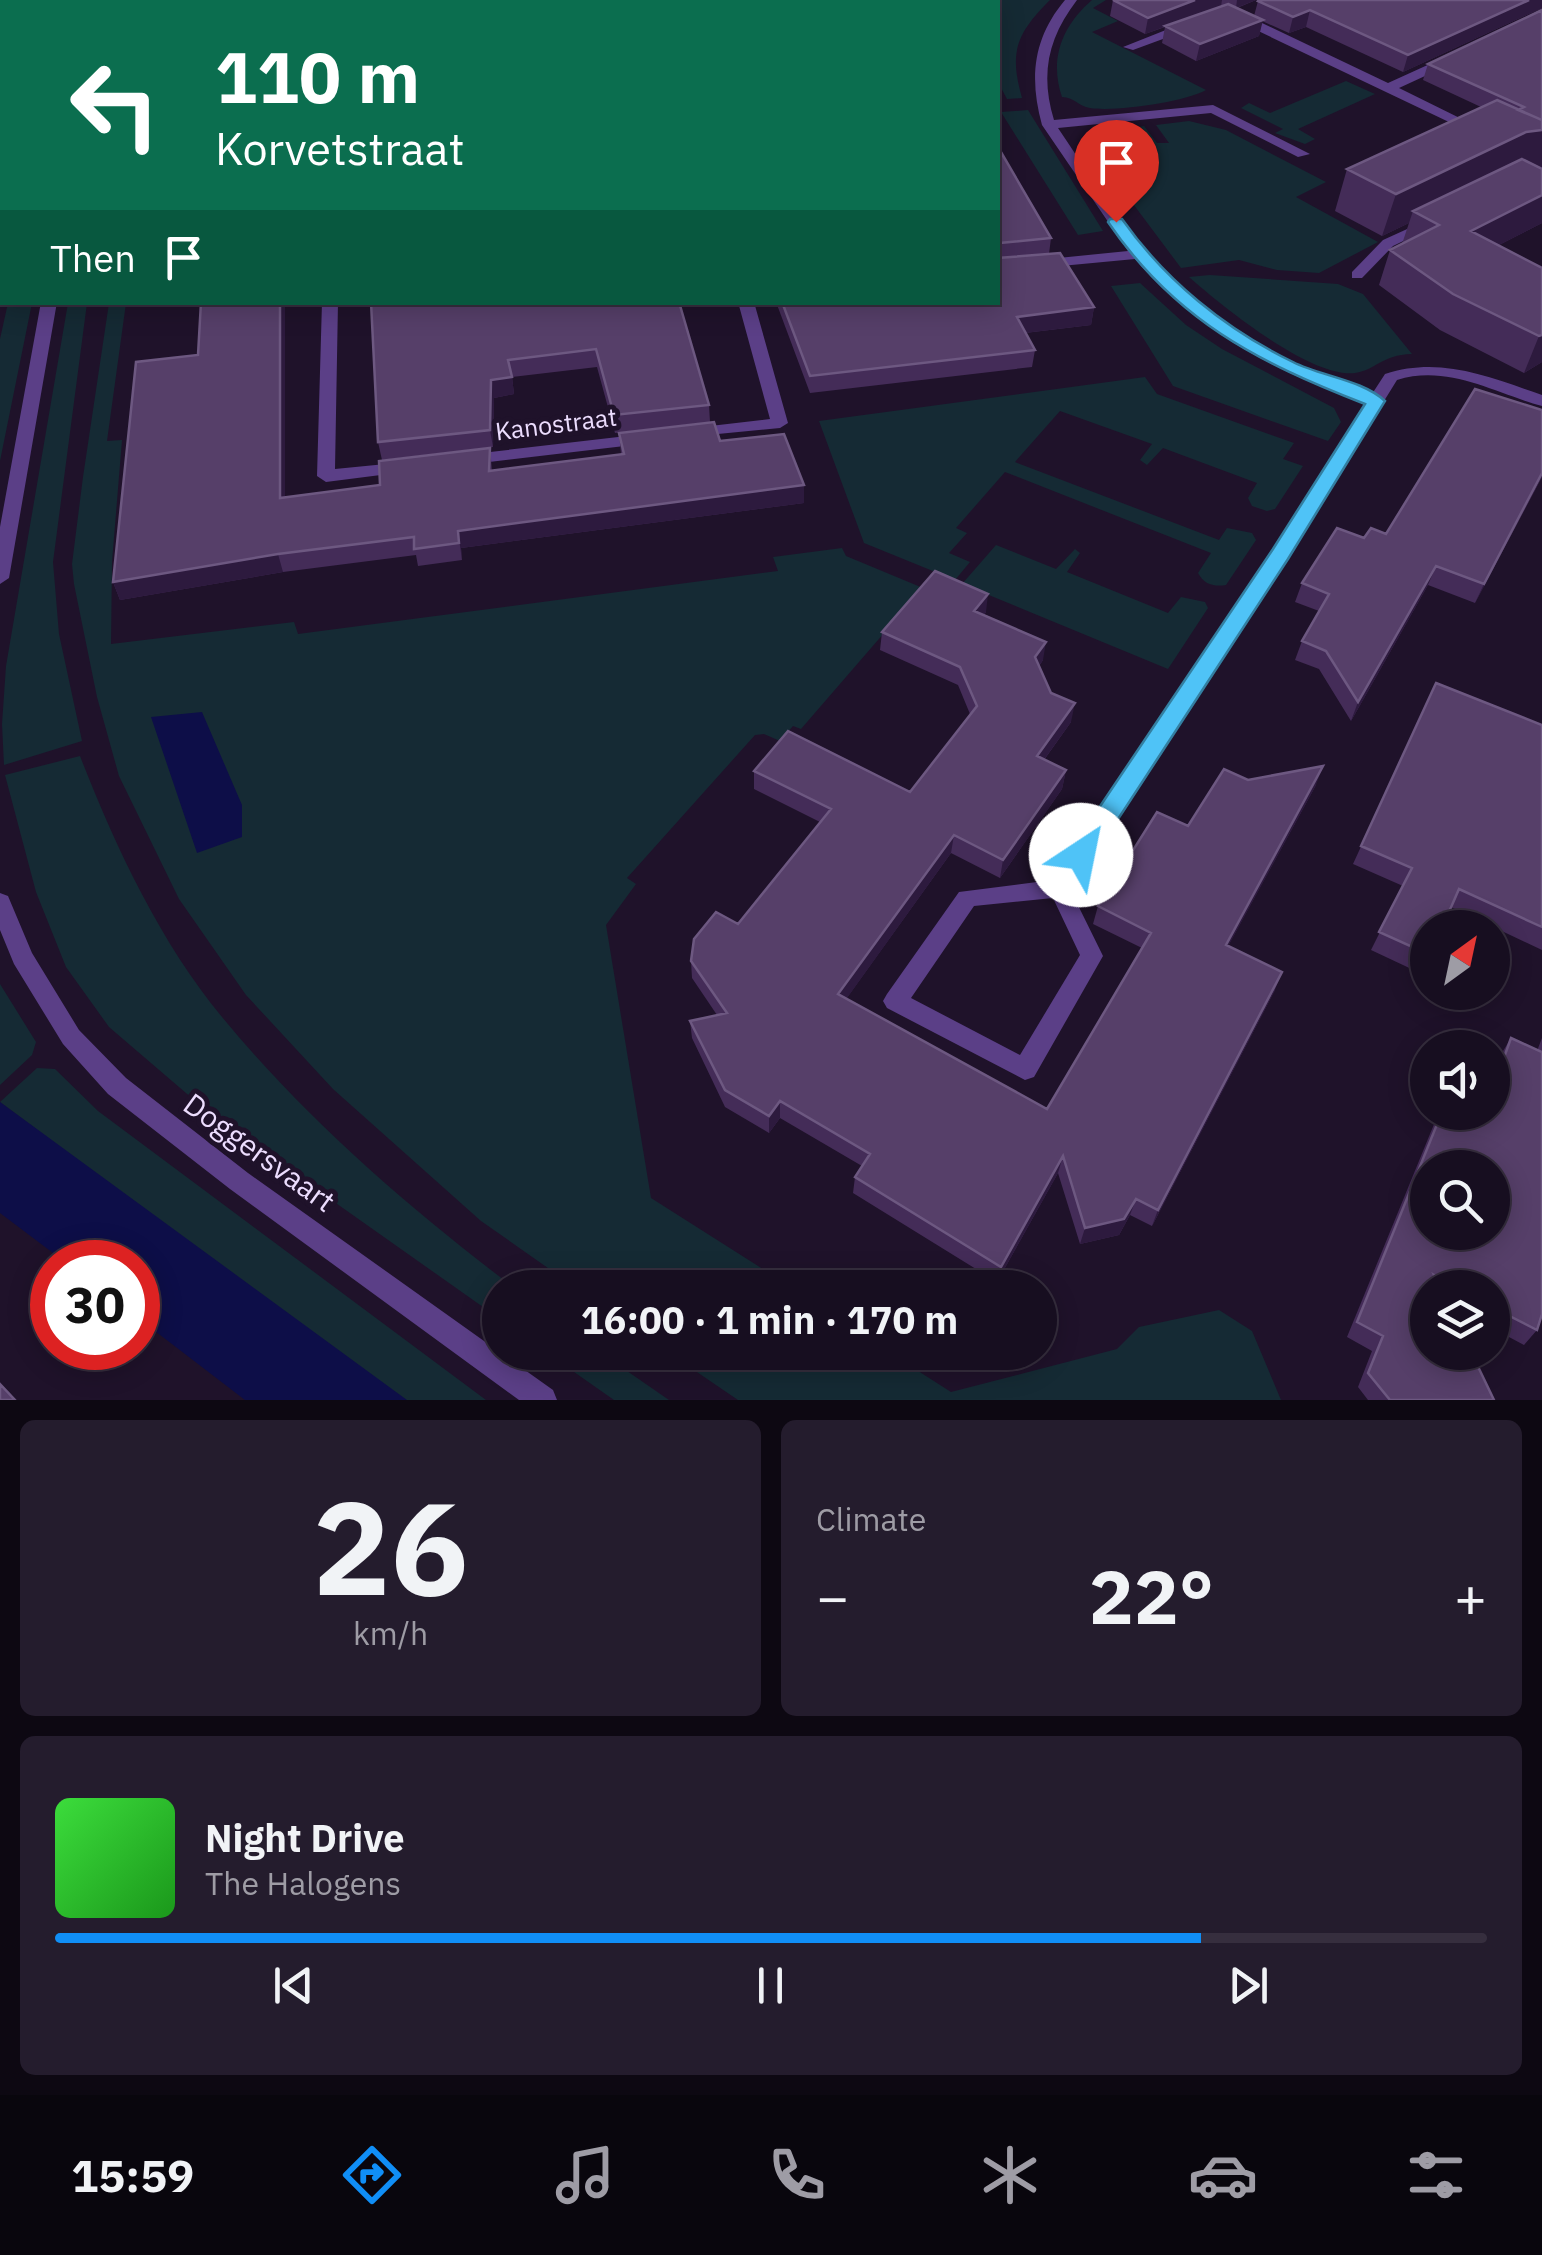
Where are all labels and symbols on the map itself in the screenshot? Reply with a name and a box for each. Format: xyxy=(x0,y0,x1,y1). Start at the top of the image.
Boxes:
pin xyxy=(1074,120,1159,223)
street label: Kanostraat xyxy=(493,400,619,447)
position arrow xyxy=(1029,803,1133,907)
north arrow xyxy=(1410,910,1510,1010)
street label: Doggersvaart xyxy=(176,1084,344,1220)
speed limit sign: 30 xyxy=(30,1240,160,1370)

